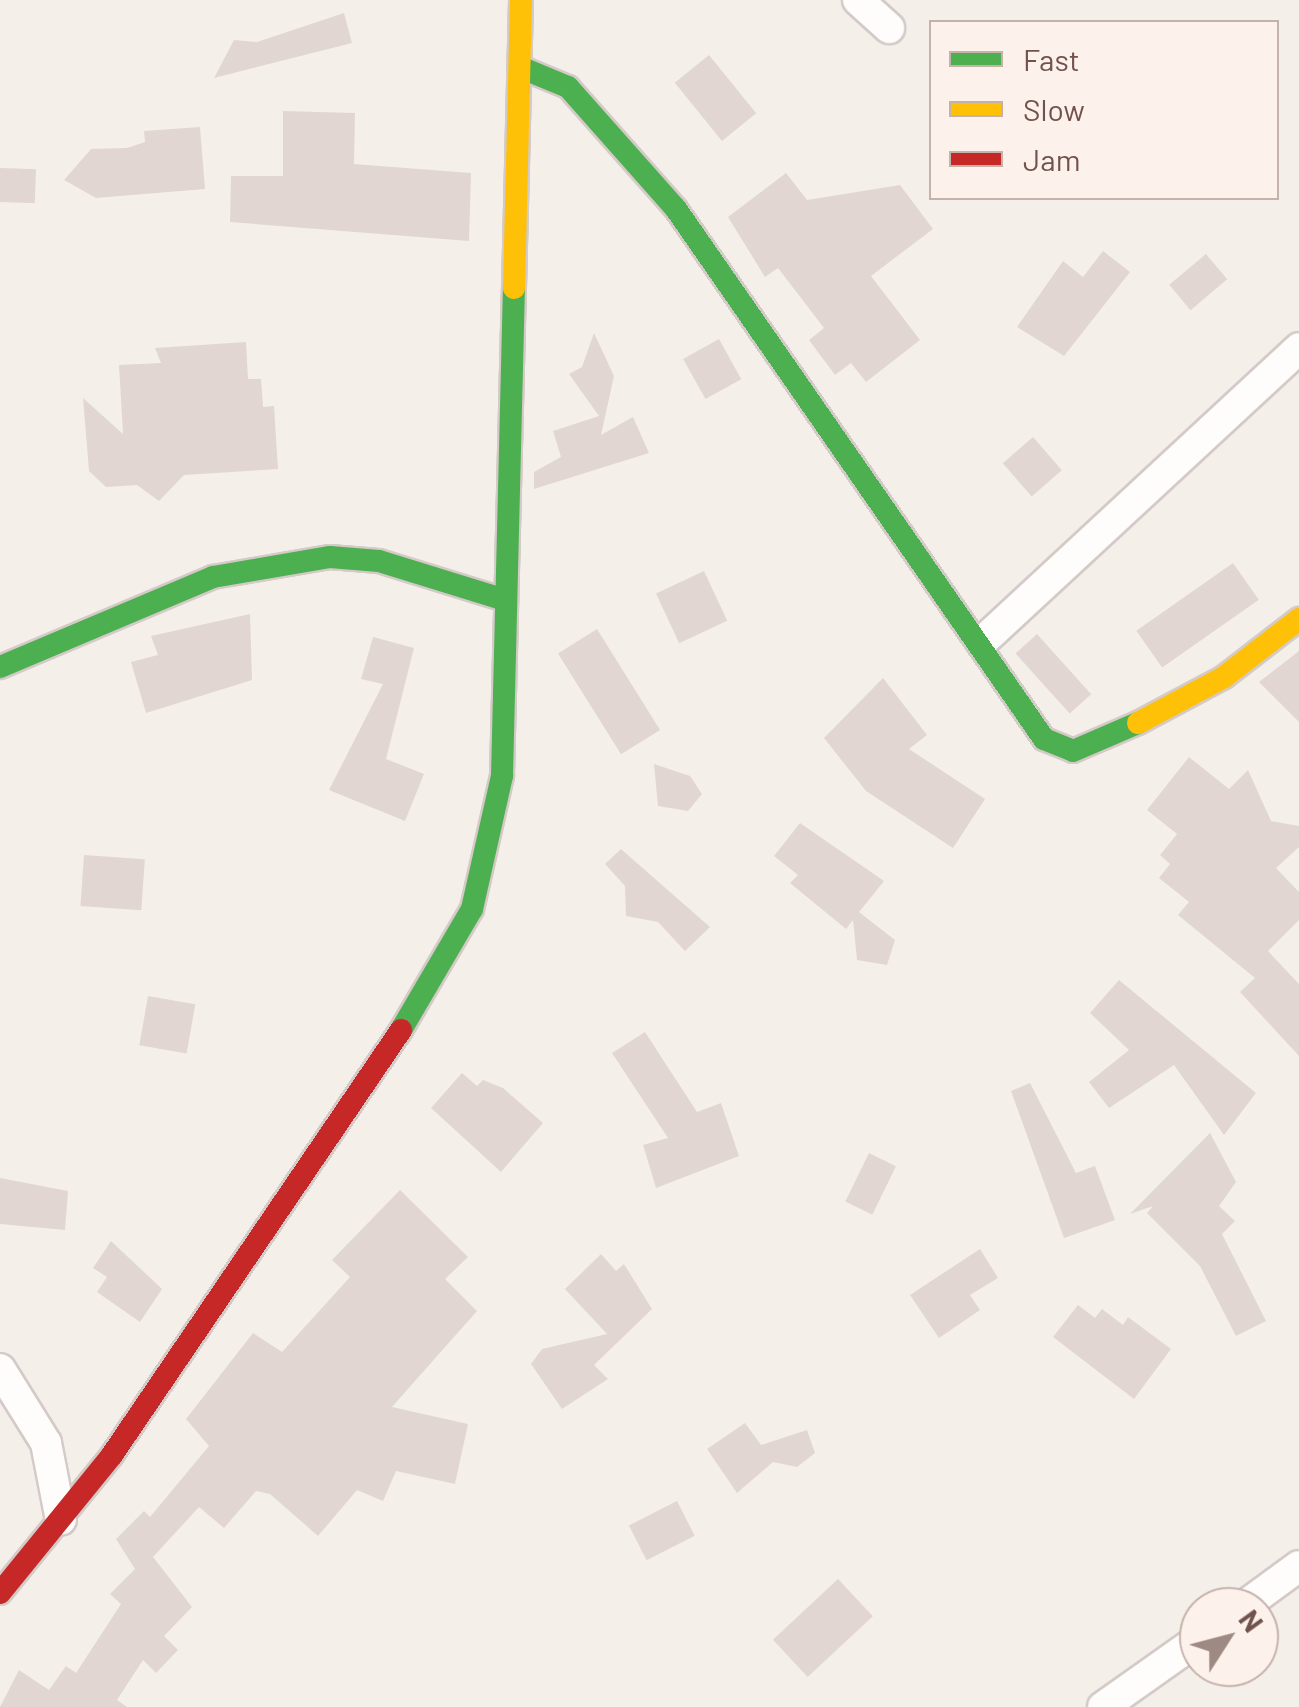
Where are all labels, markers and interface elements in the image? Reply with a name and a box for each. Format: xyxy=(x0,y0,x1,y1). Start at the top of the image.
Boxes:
legend xyxy=(929,20,1279,200)
text: Fast xyxy=(1023,41,1080,77)
text: Slow xyxy=(1023,91,1085,127)
text: Jam xyxy=(1023,141,1080,177)
north arrow xyxy=(1179,1587,1279,1687)
text: N xyxy=(1232,1603,1271,1638)

